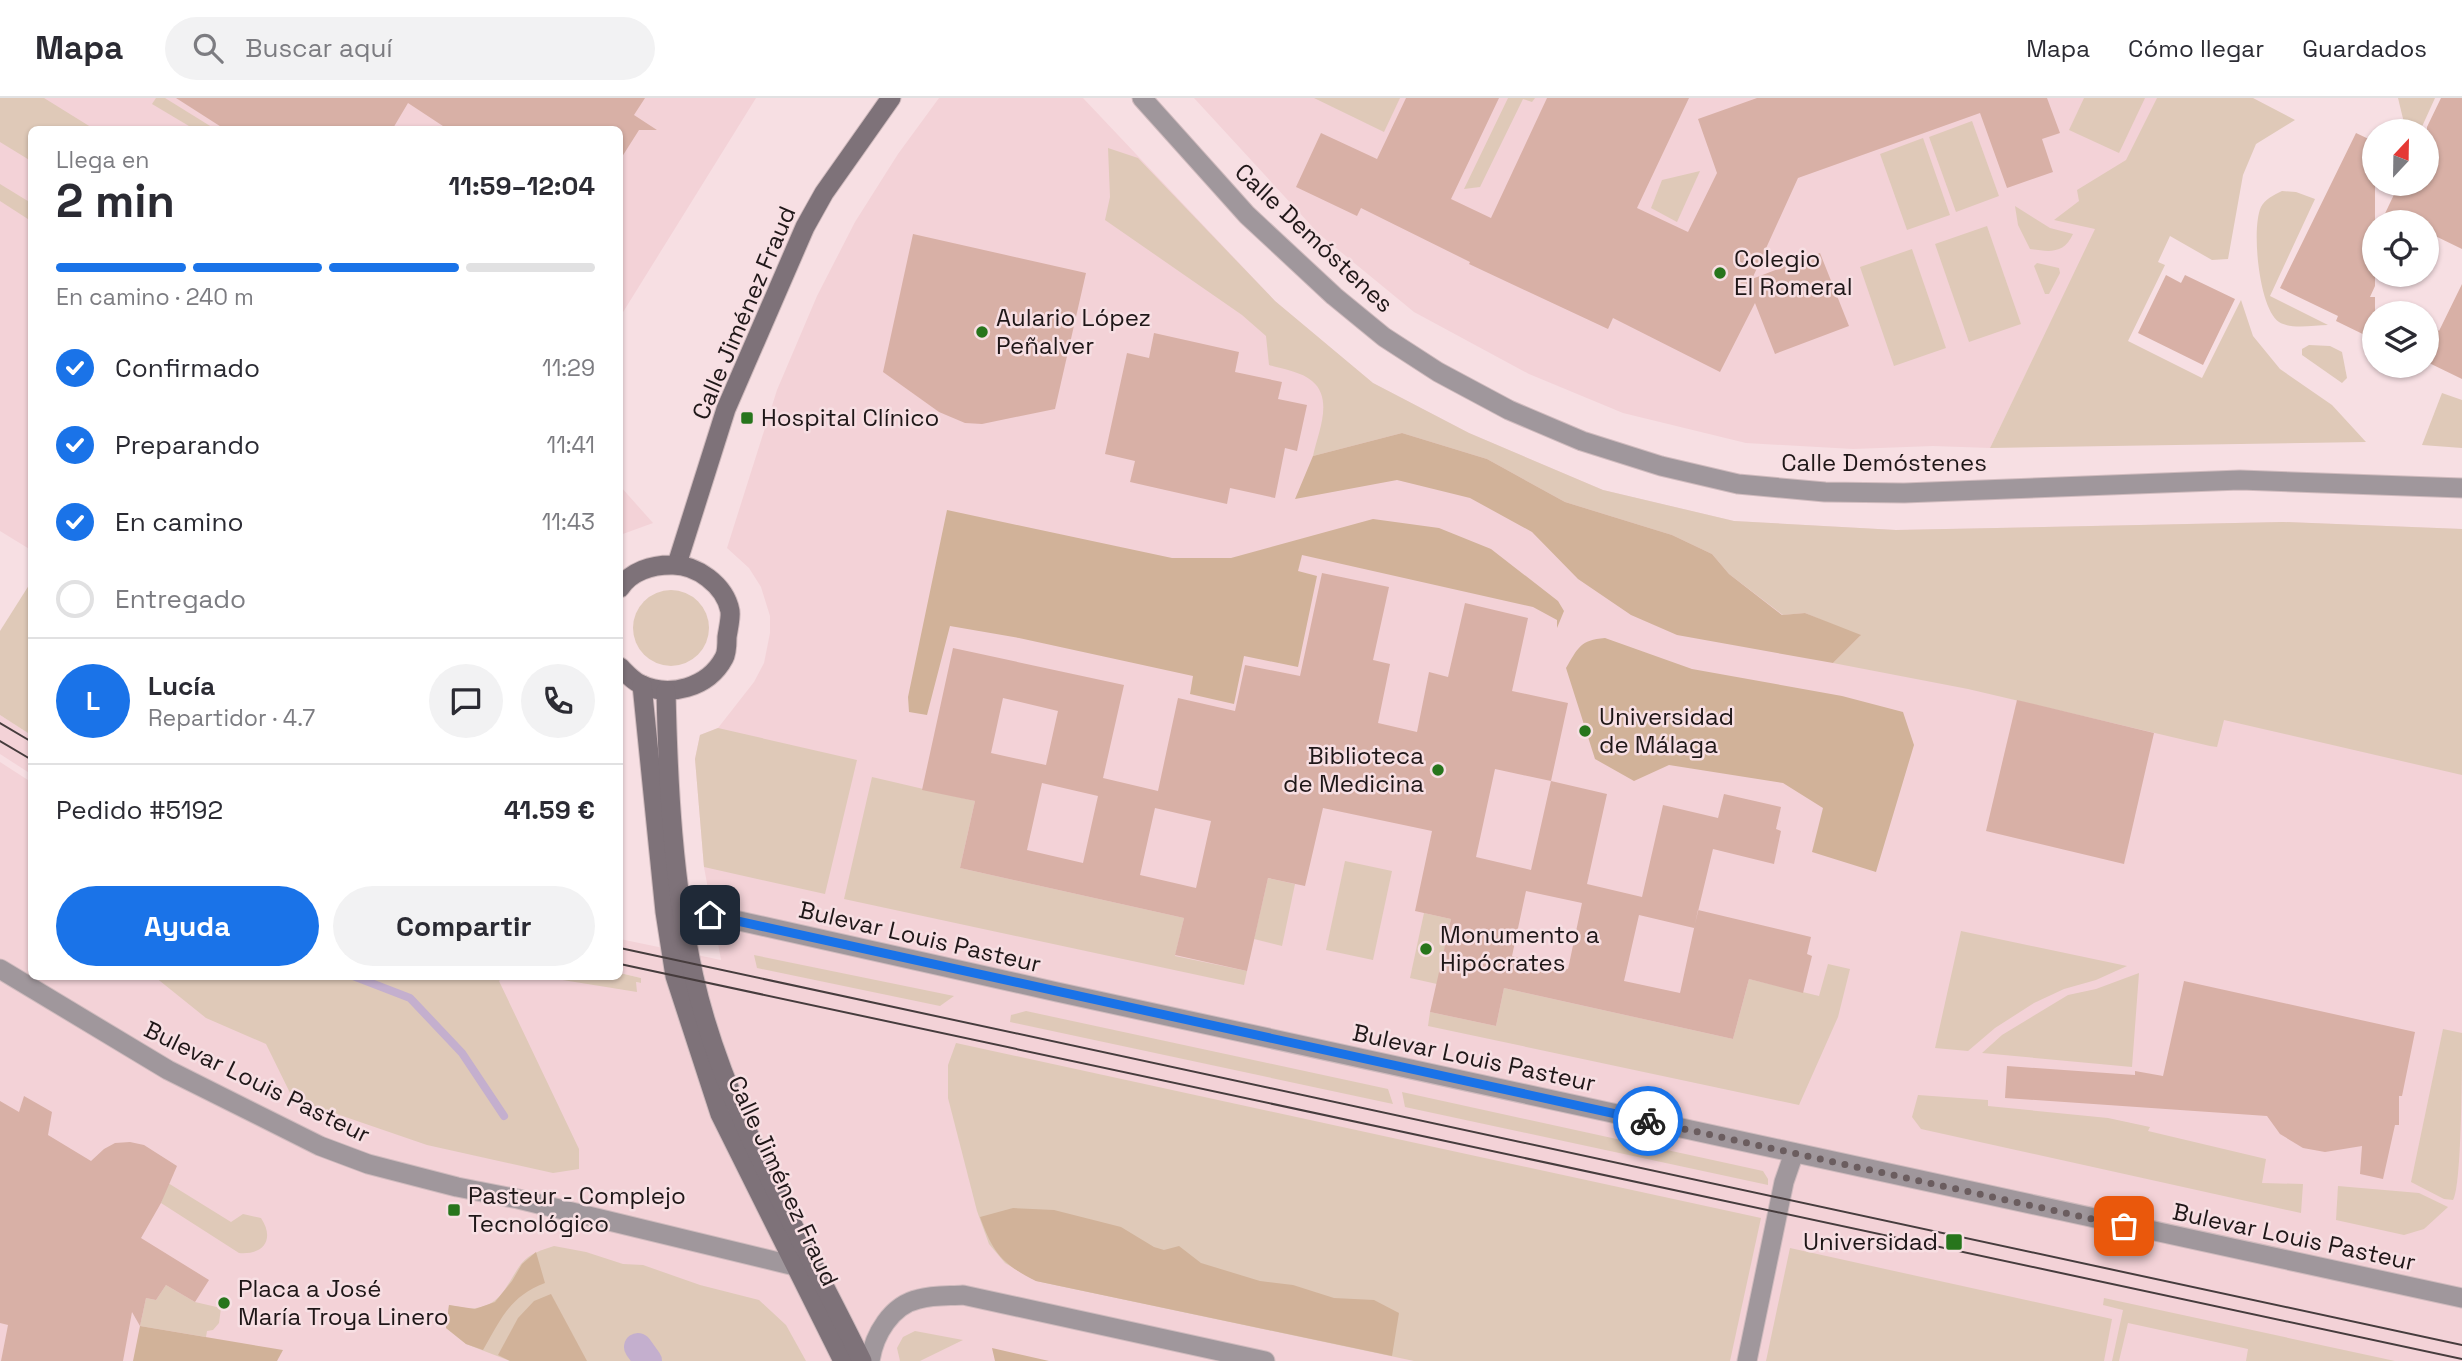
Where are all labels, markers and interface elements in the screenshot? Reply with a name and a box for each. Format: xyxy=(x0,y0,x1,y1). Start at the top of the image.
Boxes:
search box xyxy=(165,17,655,80)
text: Mapa xyxy=(35,27,123,69)
icon: search xyxy=(189,29,227,67)
text: Buscar aquí xyxy=(245,31,393,65)
text: Mapa xyxy=(2026,33,2090,64)
text: Cómo llegar xyxy=(2128,33,2264,64)
text: Guardados xyxy=(2302,33,2427,64)
north arrow xyxy=(2362,119,2440,196)
map controls xyxy=(2362,119,2439,378)
text: Llega en xyxy=(56,145,149,175)
street label: Calle Demóstenes xyxy=(1229,156,1400,319)
text: 11:59–12:04 xyxy=(449,169,595,203)
text: 2 min xyxy=(56,172,175,230)
street label: Calle Jiménez Fraud xyxy=(685,201,802,424)
button: locate xyxy=(2362,210,2439,287)
place label: Colegio El Romeral xyxy=(1734,243,1853,302)
marker: Colegio El Romeral xyxy=(1712,265,1728,281)
text: En camino · 240 m xyxy=(56,282,254,312)
button: layers xyxy=(2362,301,2439,378)
place label: Aulario López Peñalver xyxy=(996,302,1151,361)
marker: Aulario López Peñalver xyxy=(974,324,990,340)
icon: check xyxy=(56,349,94,387)
text: Confirmado xyxy=(115,351,260,385)
text: 11:29 xyxy=(542,353,595,383)
place label: Hospital Clínico xyxy=(761,402,939,433)
marker: Hospital Clínico xyxy=(739,410,755,426)
icon: check xyxy=(56,426,94,464)
text: Preparando xyxy=(115,428,260,462)
text: 11:41 xyxy=(547,430,595,460)
street label: Calle Demóstenes xyxy=(1781,447,1987,478)
icon: check xyxy=(56,503,94,541)
text: En camino xyxy=(115,505,244,539)
text: 11:43 xyxy=(542,507,595,537)
text: Entregado xyxy=(115,582,246,616)
button: chat xyxy=(429,664,503,738)
button: phone xyxy=(521,664,595,738)
text: Lucía xyxy=(148,669,215,703)
text: L xyxy=(86,684,100,718)
place label: Universidad de Málaga xyxy=(1599,701,1734,760)
text: Repartidor · 4.7 xyxy=(148,703,315,733)
marker: Universidad de Málaga xyxy=(1577,723,1593,739)
place label: Biblioteca de Medicina xyxy=(1283,740,1424,799)
marker: Biblioteca de Medicina xyxy=(1430,762,1446,778)
text: Pedido #5192 xyxy=(56,793,223,827)
text: 41.59 € xyxy=(504,793,595,827)
pin xyxy=(680,885,740,945)
button: Ayuda xyxy=(56,886,319,966)
button: Compartir xyxy=(333,886,595,966)
street label: Bulevar Louis Pasteur xyxy=(796,894,1044,979)
icon: home xyxy=(691,896,729,934)
place label: Monumento a Hipócrates xyxy=(1440,919,1600,978)
marker: Monumento a Hipócrates xyxy=(1418,941,1434,957)
street label: Bulevar Louis Pasteur xyxy=(139,1013,375,1150)
street label: Bulevar Louis Pasteur xyxy=(1350,1017,1598,1098)
street label: Calle Jiménez Fraud xyxy=(721,1071,846,1291)
courier xyxy=(1613,1086,1683,1156)
icon: bike xyxy=(1629,1102,1667,1140)
place label: Pasteur - Complejo Tecnológico xyxy=(468,1180,686,1239)
pin xyxy=(2094,1196,2154,1256)
street label: Bulevar Louis Pasteur xyxy=(2170,1196,2418,1277)
marker: Pasteur - Complejo Tecnológico xyxy=(446,1202,462,1218)
icon: bag xyxy=(2105,1207,2143,1245)
place label: Universidad xyxy=(1803,1226,1938,1257)
marker: Universidad xyxy=(1944,1232,1964,1252)
place label: Placa a José María Troya Linero xyxy=(238,1273,449,1332)
marker: Placa a José María Troya Linero xyxy=(216,1295,232,1311)

